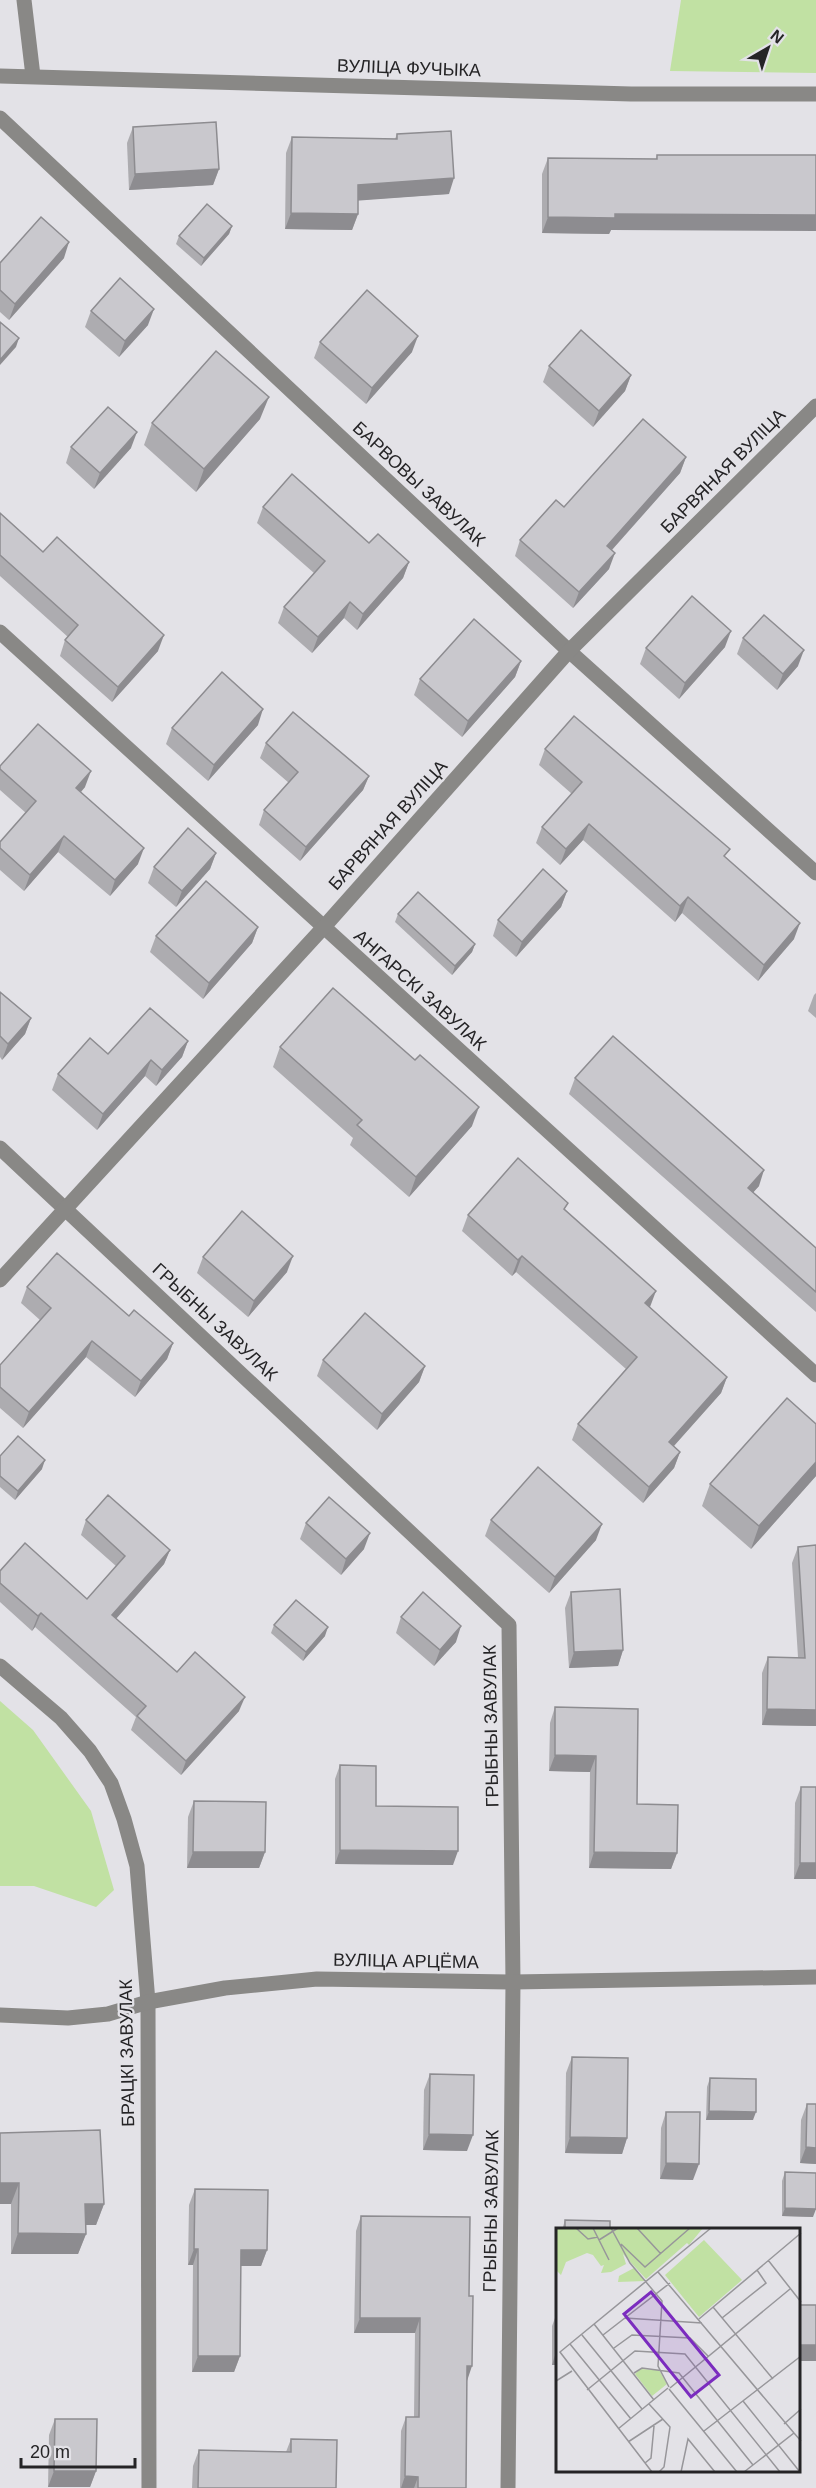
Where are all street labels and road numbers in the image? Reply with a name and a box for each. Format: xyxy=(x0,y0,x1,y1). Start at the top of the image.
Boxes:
street label: ВУЛІЦА ФУЧЫКА xyxy=(337,55,481,81)
street label: БАРВЯНАЯ ВУЛІЦА xyxy=(657,405,789,537)
street label: БАРВОВЫ ЗАВУЛАК xyxy=(349,418,490,551)
street label: БАРВЯНАЯ ВУЛІЦА xyxy=(325,756,451,894)
street label: АНГАРСКІ ЗАВУЛАК xyxy=(350,926,490,1055)
street label: ГРЫБНЫ ЗАВУЛАК xyxy=(149,1259,282,1385)
street label: ГРЫБНЫ ЗАВУЛАК xyxy=(480,1644,502,1808)
street label: ВУЛІЦА АРЦЁМА xyxy=(333,1950,479,1972)
street label: БРАЦКІ ЗАВУЛАК xyxy=(116,1978,138,2127)
street label: ГРЫБНЫ ЗАВУЛАК xyxy=(480,2129,502,2293)

